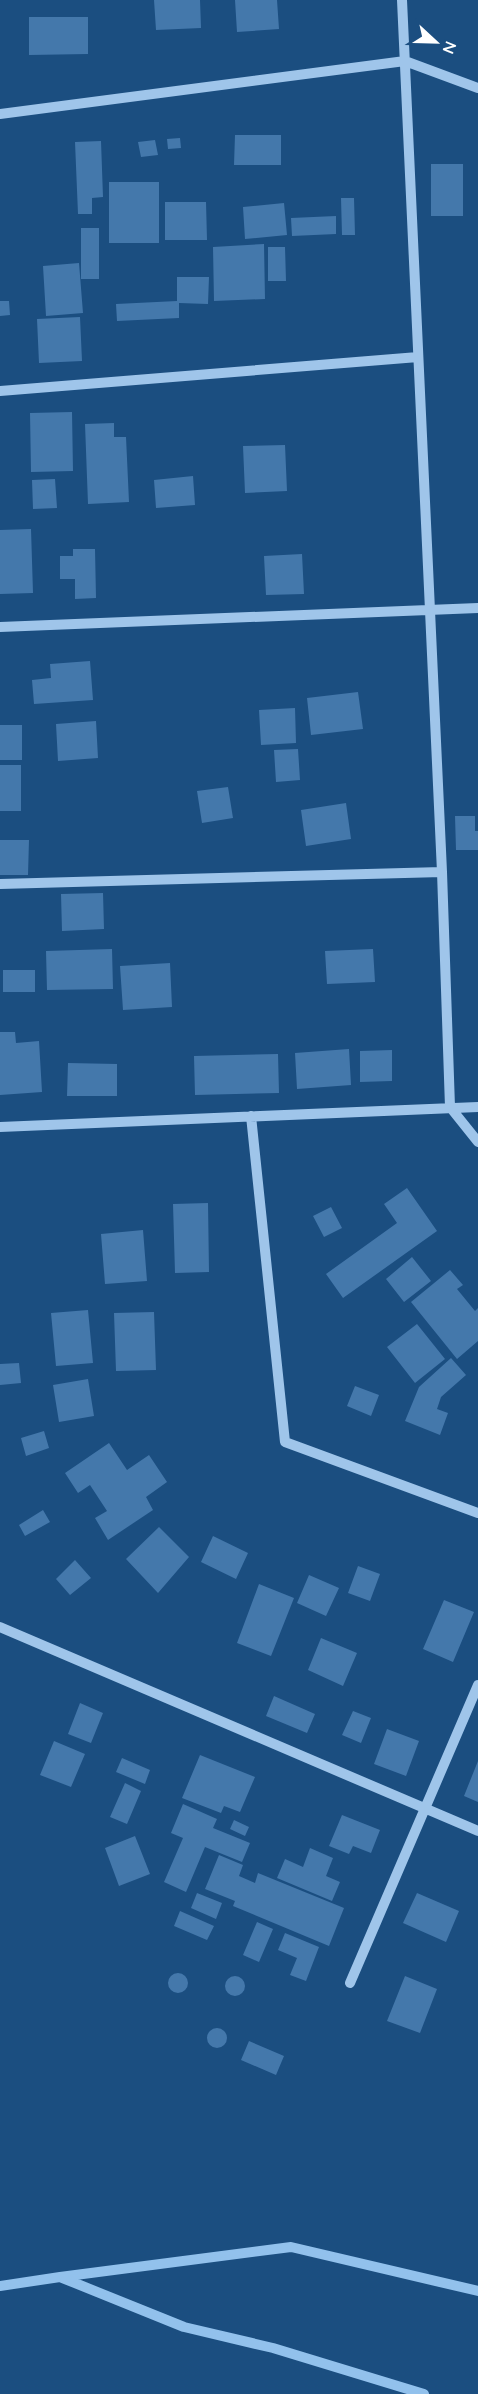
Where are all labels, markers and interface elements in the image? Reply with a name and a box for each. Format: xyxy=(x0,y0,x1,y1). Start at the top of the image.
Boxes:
north arrow xyxy=(406,12,466,72)
text: N xyxy=(438,38,461,57)

